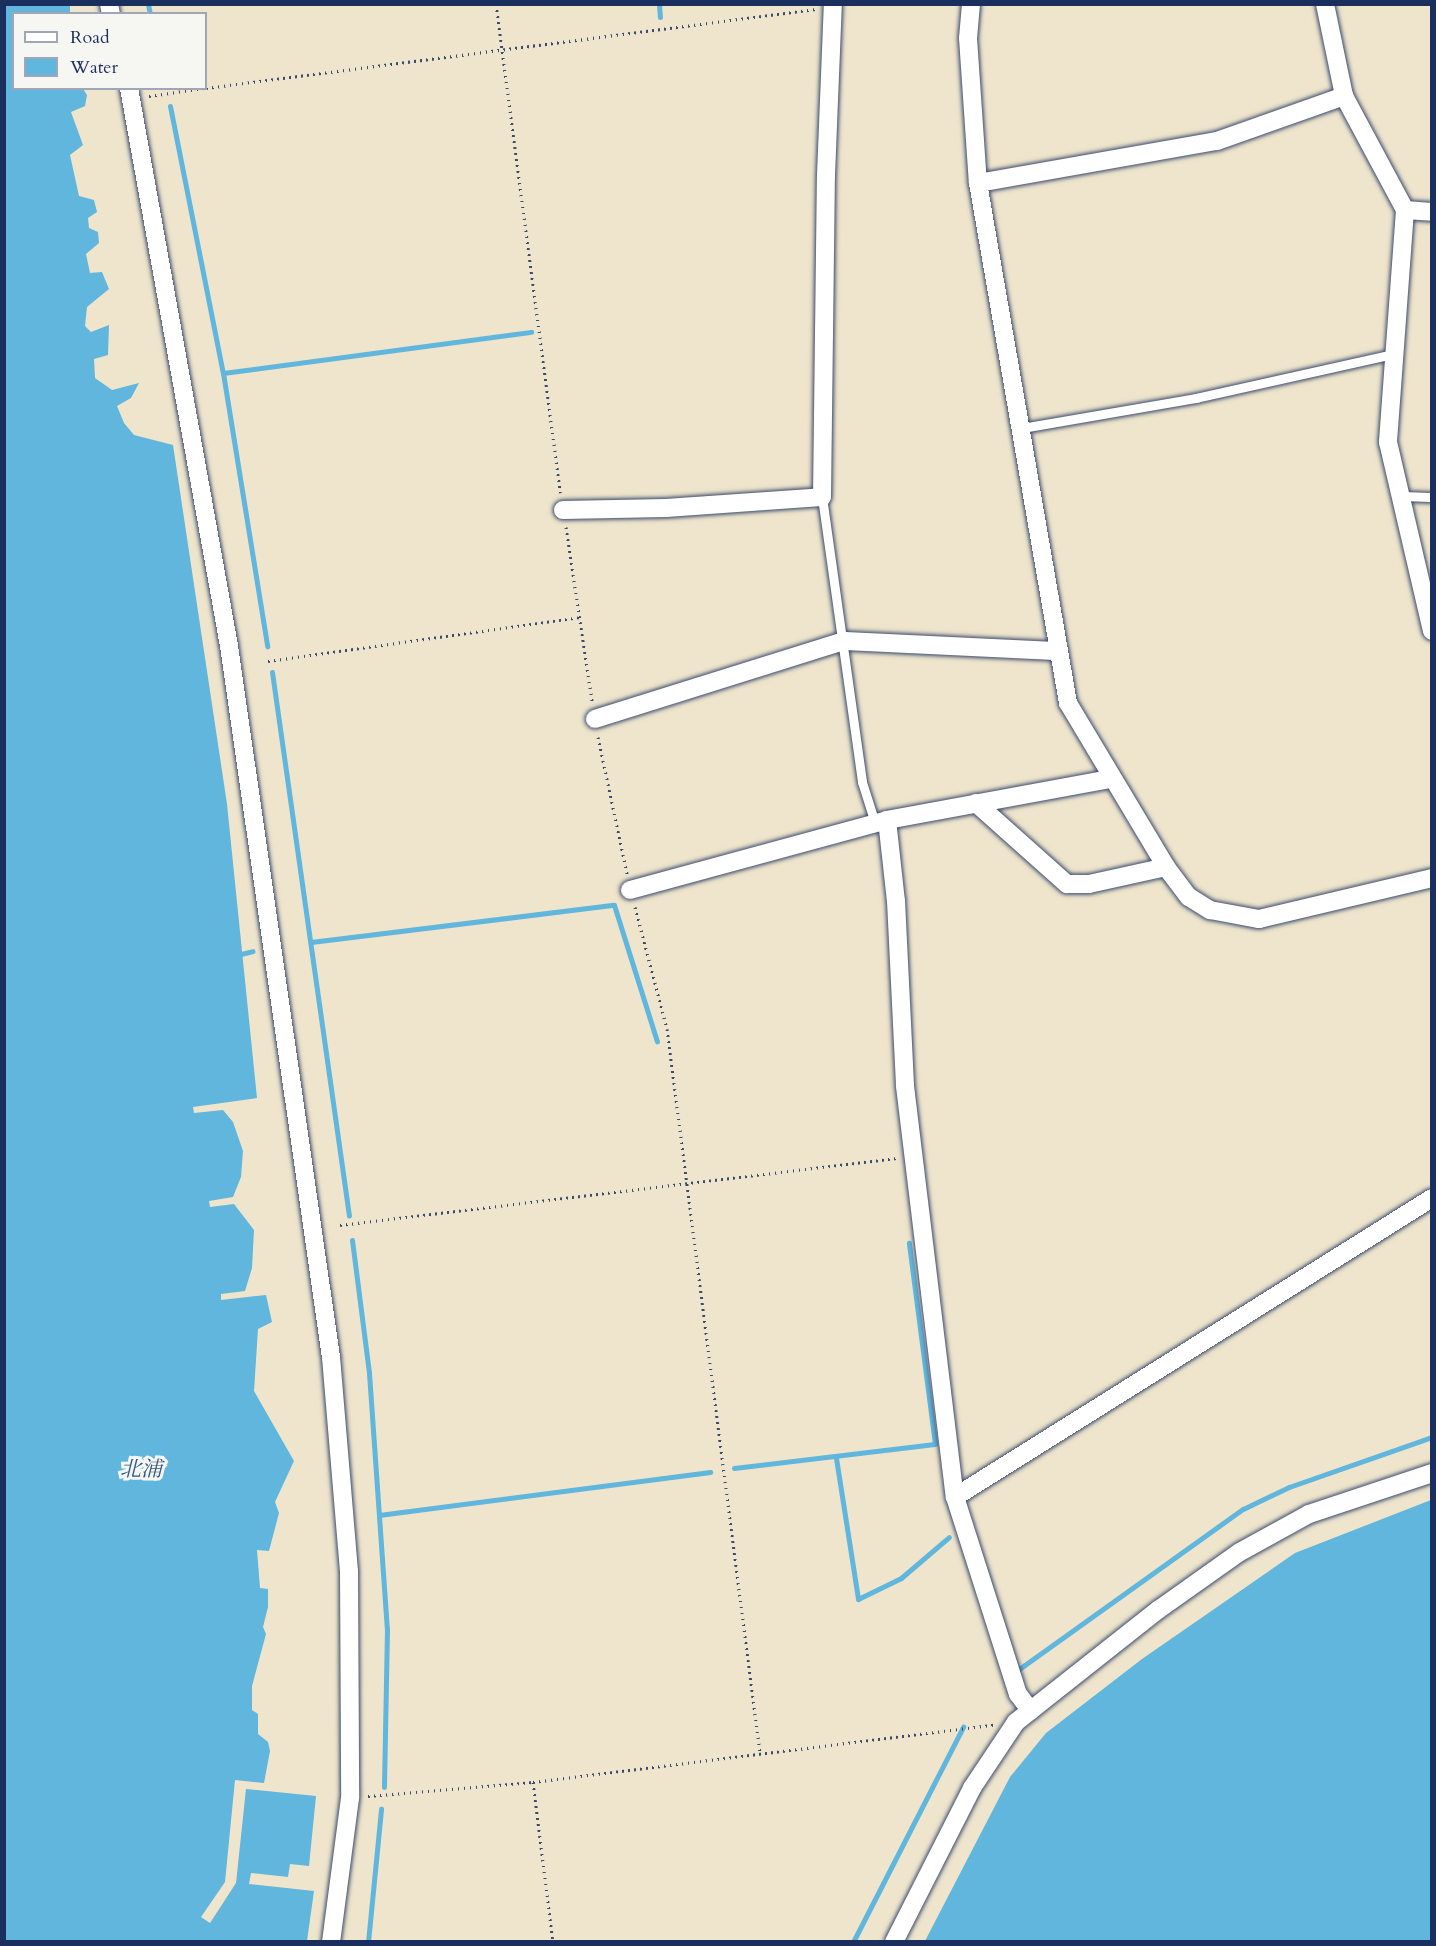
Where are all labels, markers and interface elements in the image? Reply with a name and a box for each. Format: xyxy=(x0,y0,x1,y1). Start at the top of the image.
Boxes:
legend xyxy=(12,12,207,90)
text: Road xyxy=(70,25,110,50)
text: Water xyxy=(70,55,118,80)
water label: 北浦 xyxy=(120,1457,162,1483)

